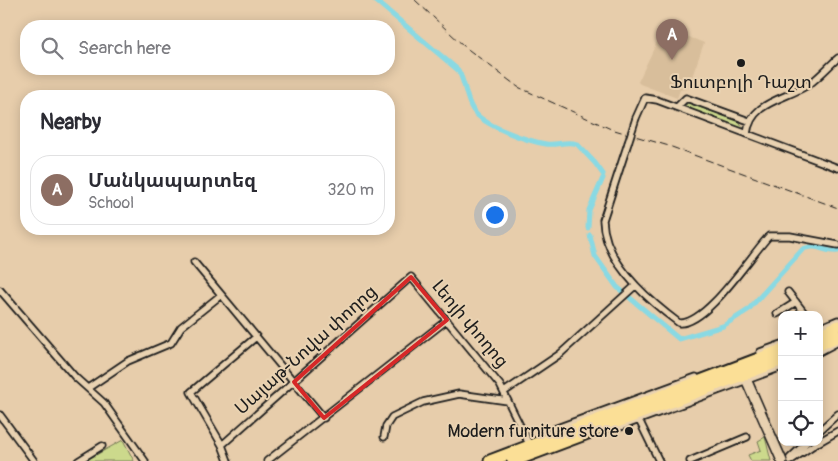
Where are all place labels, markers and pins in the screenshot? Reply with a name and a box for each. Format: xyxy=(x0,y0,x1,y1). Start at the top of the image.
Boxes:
pin: A xyxy=(656,19,688,60)
marker: Ֆուտբոլի Դաշտ xyxy=(735,57,747,69)
place label: Ֆուտբոլի Դաշտ xyxy=(670,71,812,94)
place label: Modern furniture store xyxy=(447,420,619,443)
marker: Modern furniture store xyxy=(623,425,635,437)

